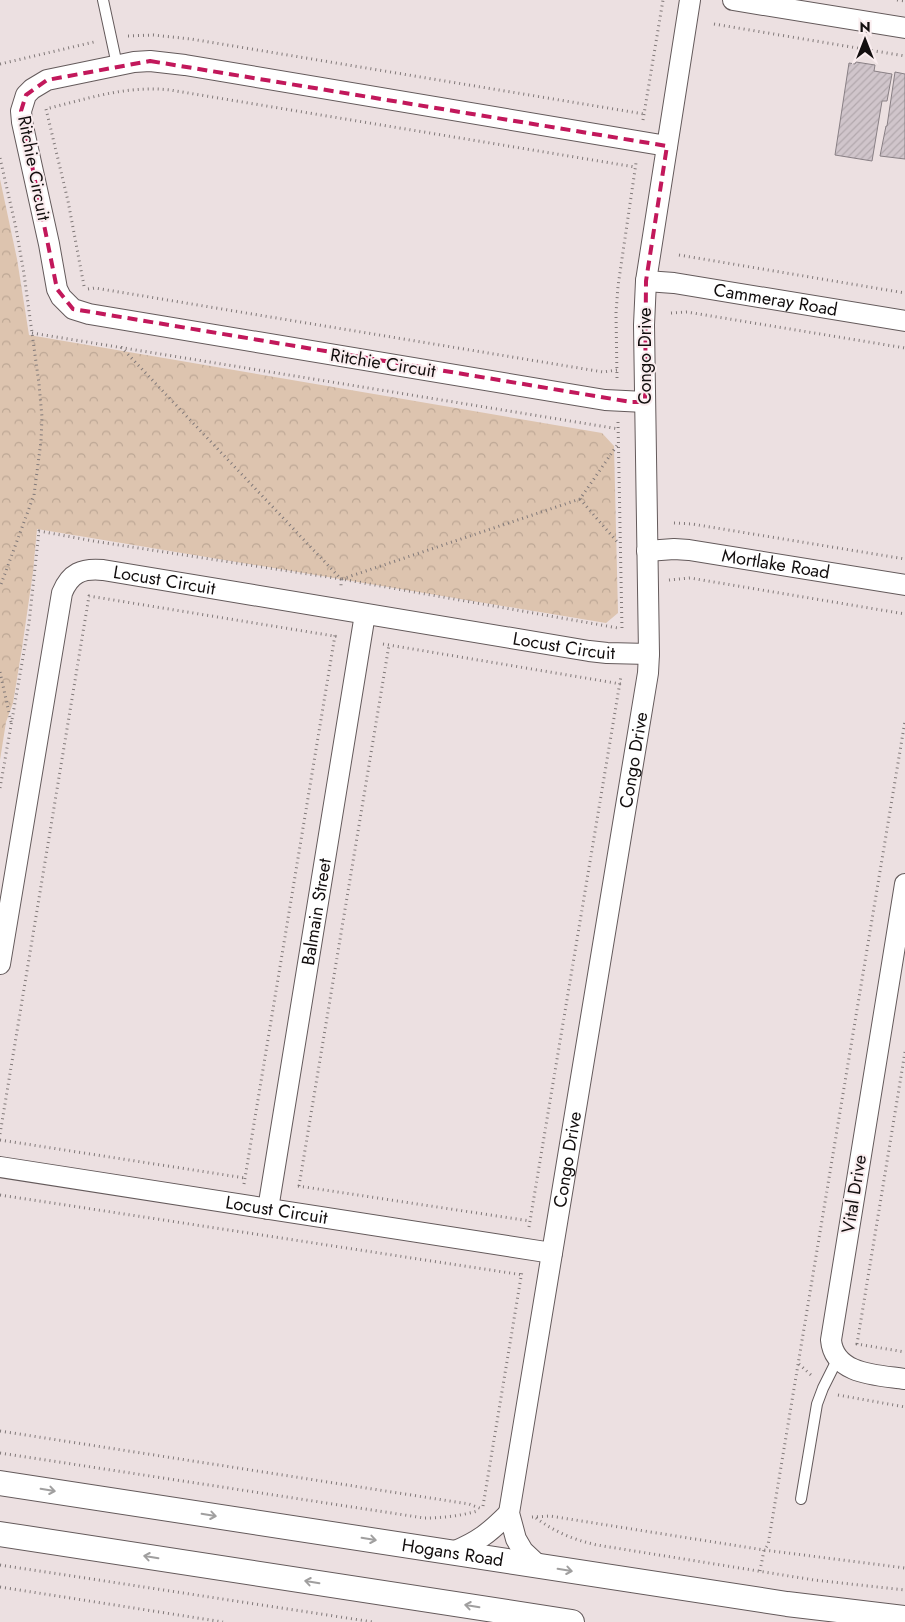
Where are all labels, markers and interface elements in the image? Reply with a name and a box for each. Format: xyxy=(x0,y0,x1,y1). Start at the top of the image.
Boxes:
north arrow xyxy=(840,15,890,65)
text: N xyxy=(859,17,871,37)
street label: Ritchie Circuit xyxy=(11,113,57,223)
street label: Cammeray Road xyxy=(712,277,840,323)
street label: Congo Drive xyxy=(632,307,658,405)
street label: Ritchie Circuit xyxy=(328,342,438,384)
street label: Mortlake Road xyxy=(720,543,832,586)
street label: Locust Circuit xyxy=(111,559,218,602)
street label: Locust Circuit xyxy=(511,626,616,666)
street label: Congo Drive xyxy=(613,710,654,810)
street label: Balmain Street xyxy=(295,856,338,967)
street label: Congo Drive xyxy=(547,1109,588,1210)
street label: Vital Drive xyxy=(835,1153,873,1235)
street label: Locust Circuit xyxy=(224,1189,330,1231)
one-way arrow xyxy=(40,1486,56,1496)
one-way arrow xyxy=(200,1510,216,1520)
street label: Hogans Road xyxy=(400,1532,505,1573)
one-way arrow xyxy=(361,1535,377,1545)
one-way arrow xyxy=(143,1552,159,1562)
one-way arrow xyxy=(556,1565,572,1575)
one-way arrow xyxy=(304,1576,320,1586)
one-way arrow xyxy=(465,1601,481,1611)

